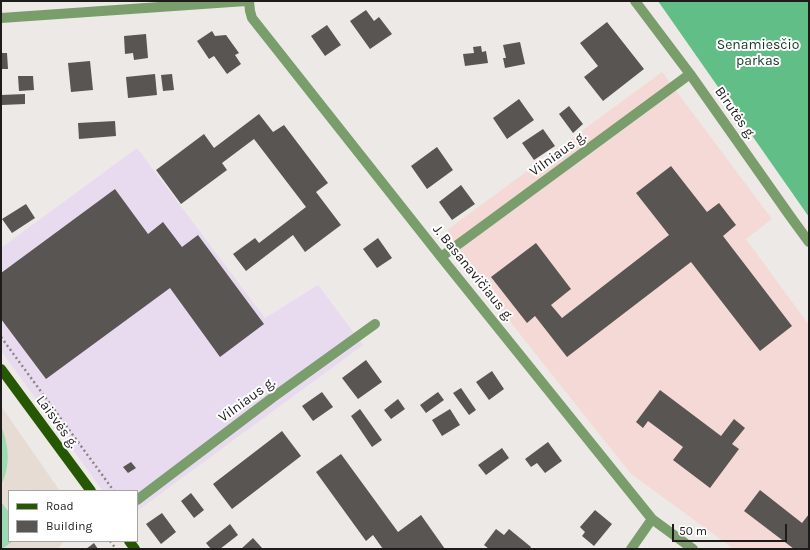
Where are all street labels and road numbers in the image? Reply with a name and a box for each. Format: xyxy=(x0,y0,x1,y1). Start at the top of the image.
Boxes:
street label: Birutės g. xyxy=(711,84,759,142)
street label: Vilniaus g. xyxy=(526,128,590,180)
street label: J. Basanavičiaus g. xyxy=(429,221,517,325)
street label: Vilniaus g. xyxy=(215,374,279,426)
street label: Laisvės g. xyxy=(32,392,82,452)

